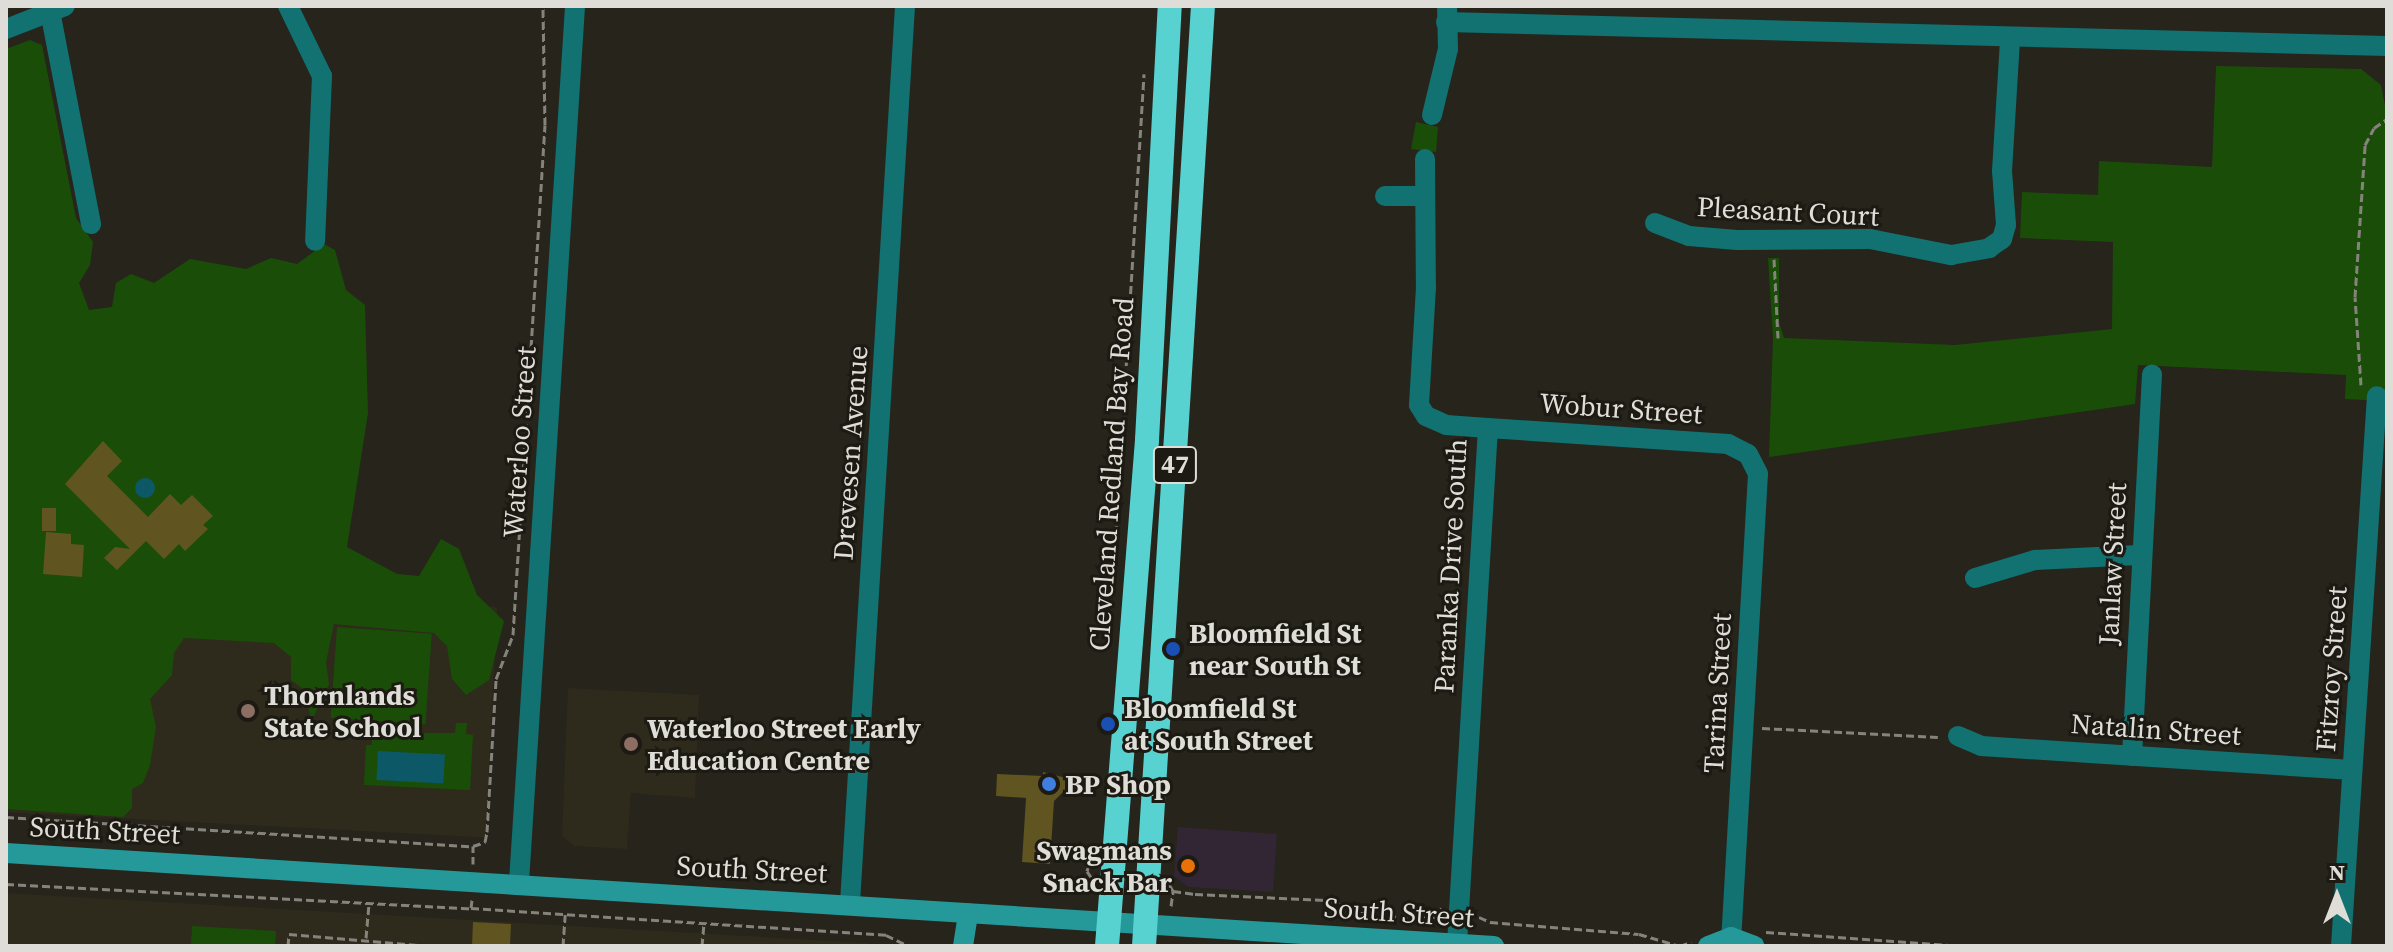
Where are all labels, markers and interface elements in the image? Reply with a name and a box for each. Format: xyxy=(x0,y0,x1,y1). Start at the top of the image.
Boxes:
street label: Pleasant Court xyxy=(1696,189,1880,233)
street label: Cleveland Redland Bay Road xyxy=(1082,296,1140,652)
street label: Waterloo Street xyxy=(496,345,542,539)
street label: Drevesen Avenue xyxy=(826,345,874,561)
street label: Wobur Street xyxy=(1539,386,1703,430)
street label: Paranka Drive South xyxy=(1427,438,1473,694)
road number: 47 xyxy=(1151,443,1199,487)
street label: Janlaw Street xyxy=(2091,482,2133,646)
street label: Fitzroy Street xyxy=(2308,585,2354,753)
street label: Tarina Street xyxy=(1696,612,1738,774)
place label: Bloomfield St near South St xyxy=(1189,616,1361,682)
marker: Bloomfield St near South St xyxy=(1164,640,1182,658)
place label: Thornlands State School xyxy=(264,678,421,744)
place label: Bloomfield St at South Street xyxy=(1124,691,1313,757)
marker: Thornlands State School xyxy=(239,702,257,720)
street label: Natalin Street xyxy=(2070,706,2242,752)
place label: Waterloo Street Early Education Centre xyxy=(647,711,921,777)
marker: Bloomfield St at South Street xyxy=(1099,715,1117,733)
marker: Waterloo Street Early Education Centre xyxy=(622,735,640,753)
place label: BP Shop xyxy=(1065,767,1171,801)
marker: BP Shop xyxy=(1040,775,1058,793)
street label: South Street xyxy=(29,809,181,851)
place label: Swagmans Snack Bar xyxy=(1036,833,1172,899)
street label: South Street xyxy=(676,848,828,890)
north arrow xyxy=(2297,856,2377,936)
marker: Swagmans Snack Bar xyxy=(1179,857,1197,875)
text: N xyxy=(2329,857,2345,887)
street label: South Street xyxy=(1323,890,1475,934)

